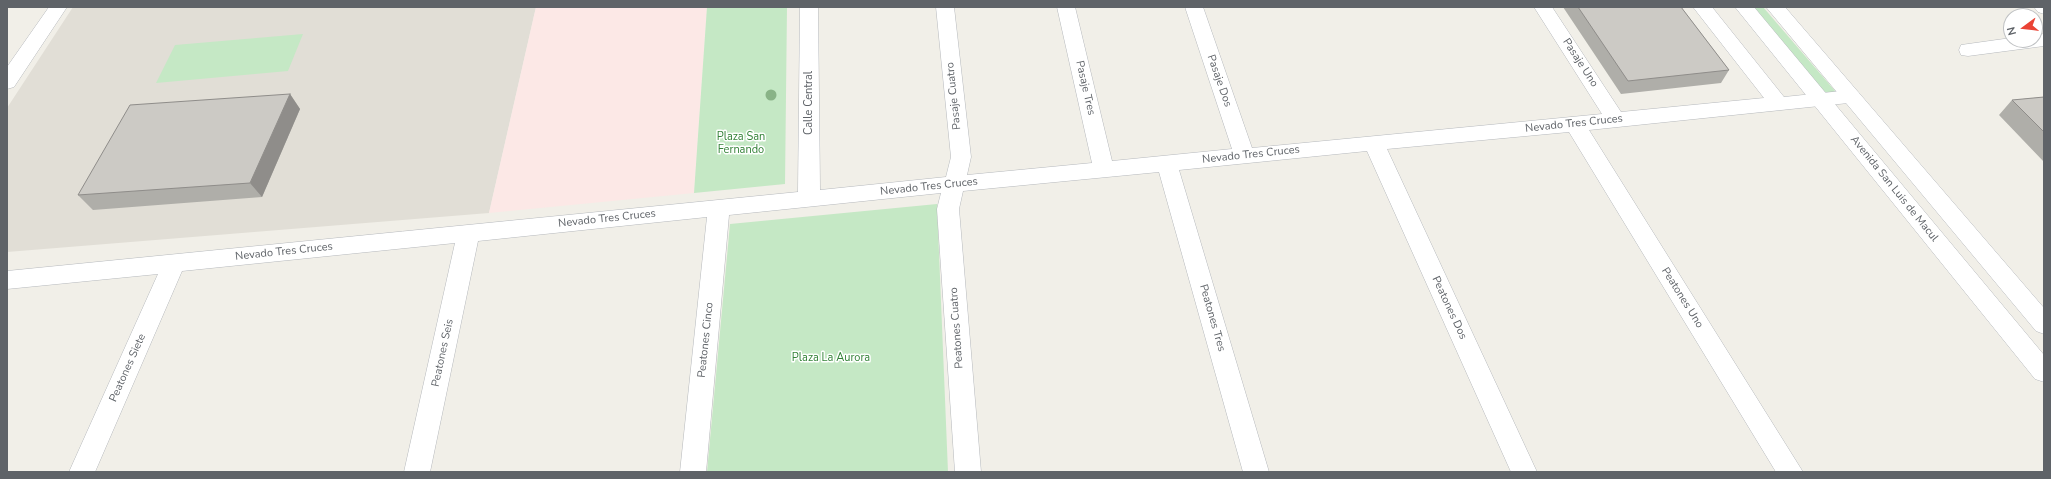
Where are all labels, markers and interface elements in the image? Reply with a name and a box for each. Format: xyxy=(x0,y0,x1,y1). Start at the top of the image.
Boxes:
north arrow xyxy=(2003,8,2043,48)
text: N xyxy=(2004,25,2020,37)
street label: Pasaje Uno xyxy=(1559,36,1601,90)
street label: Pasaje Dos xyxy=(1204,53,1234,109)
street label: Pasaje Tres xyxy=(1072,59,1098,117)
street label: Pasaje Cuatro xyxy=(944,61,964,131)
street label: Calle Central xyxy=(802,71,816,135)
street label: Nevado Tres Cruces xyxy=(1525,112,1623,136)
park label: Plaza San Fernando xyxy=(717,130,765,156)
street label: Avenida San Luis de Macul xyxy=(1847,133,1941,245)
street label: Nevado Tres Cruces xyxy=(1202,143,1300,167)
street label: Nevado Tres Cruces xyxy=(880,175,978,199)
street label: Nevado Tres Cruces xyxy=(558,207,656,231)
street label: Nevado Tres Cruces xyxy=(235,240,333,264)
street label: Peatones Uno xyxy=(1658,265,1706,331)
street label: Peatones Dos xyxy=(1429,274,1469,342)
street label: Peatones Tres xyxy=(1196,283,1228,353)
street label: Peatones Cuatro xyxy=(948,287,966,369)
street label: Peatones Cinco xyxy=(695,302,717,378)
street label: Peatones Seis xyxy=(429,318,457,388)
street label: Peatones Siete xyxy=(107,332,149,404)
park label: Plaza La Aurora xyxy=(792,351,870,365)

